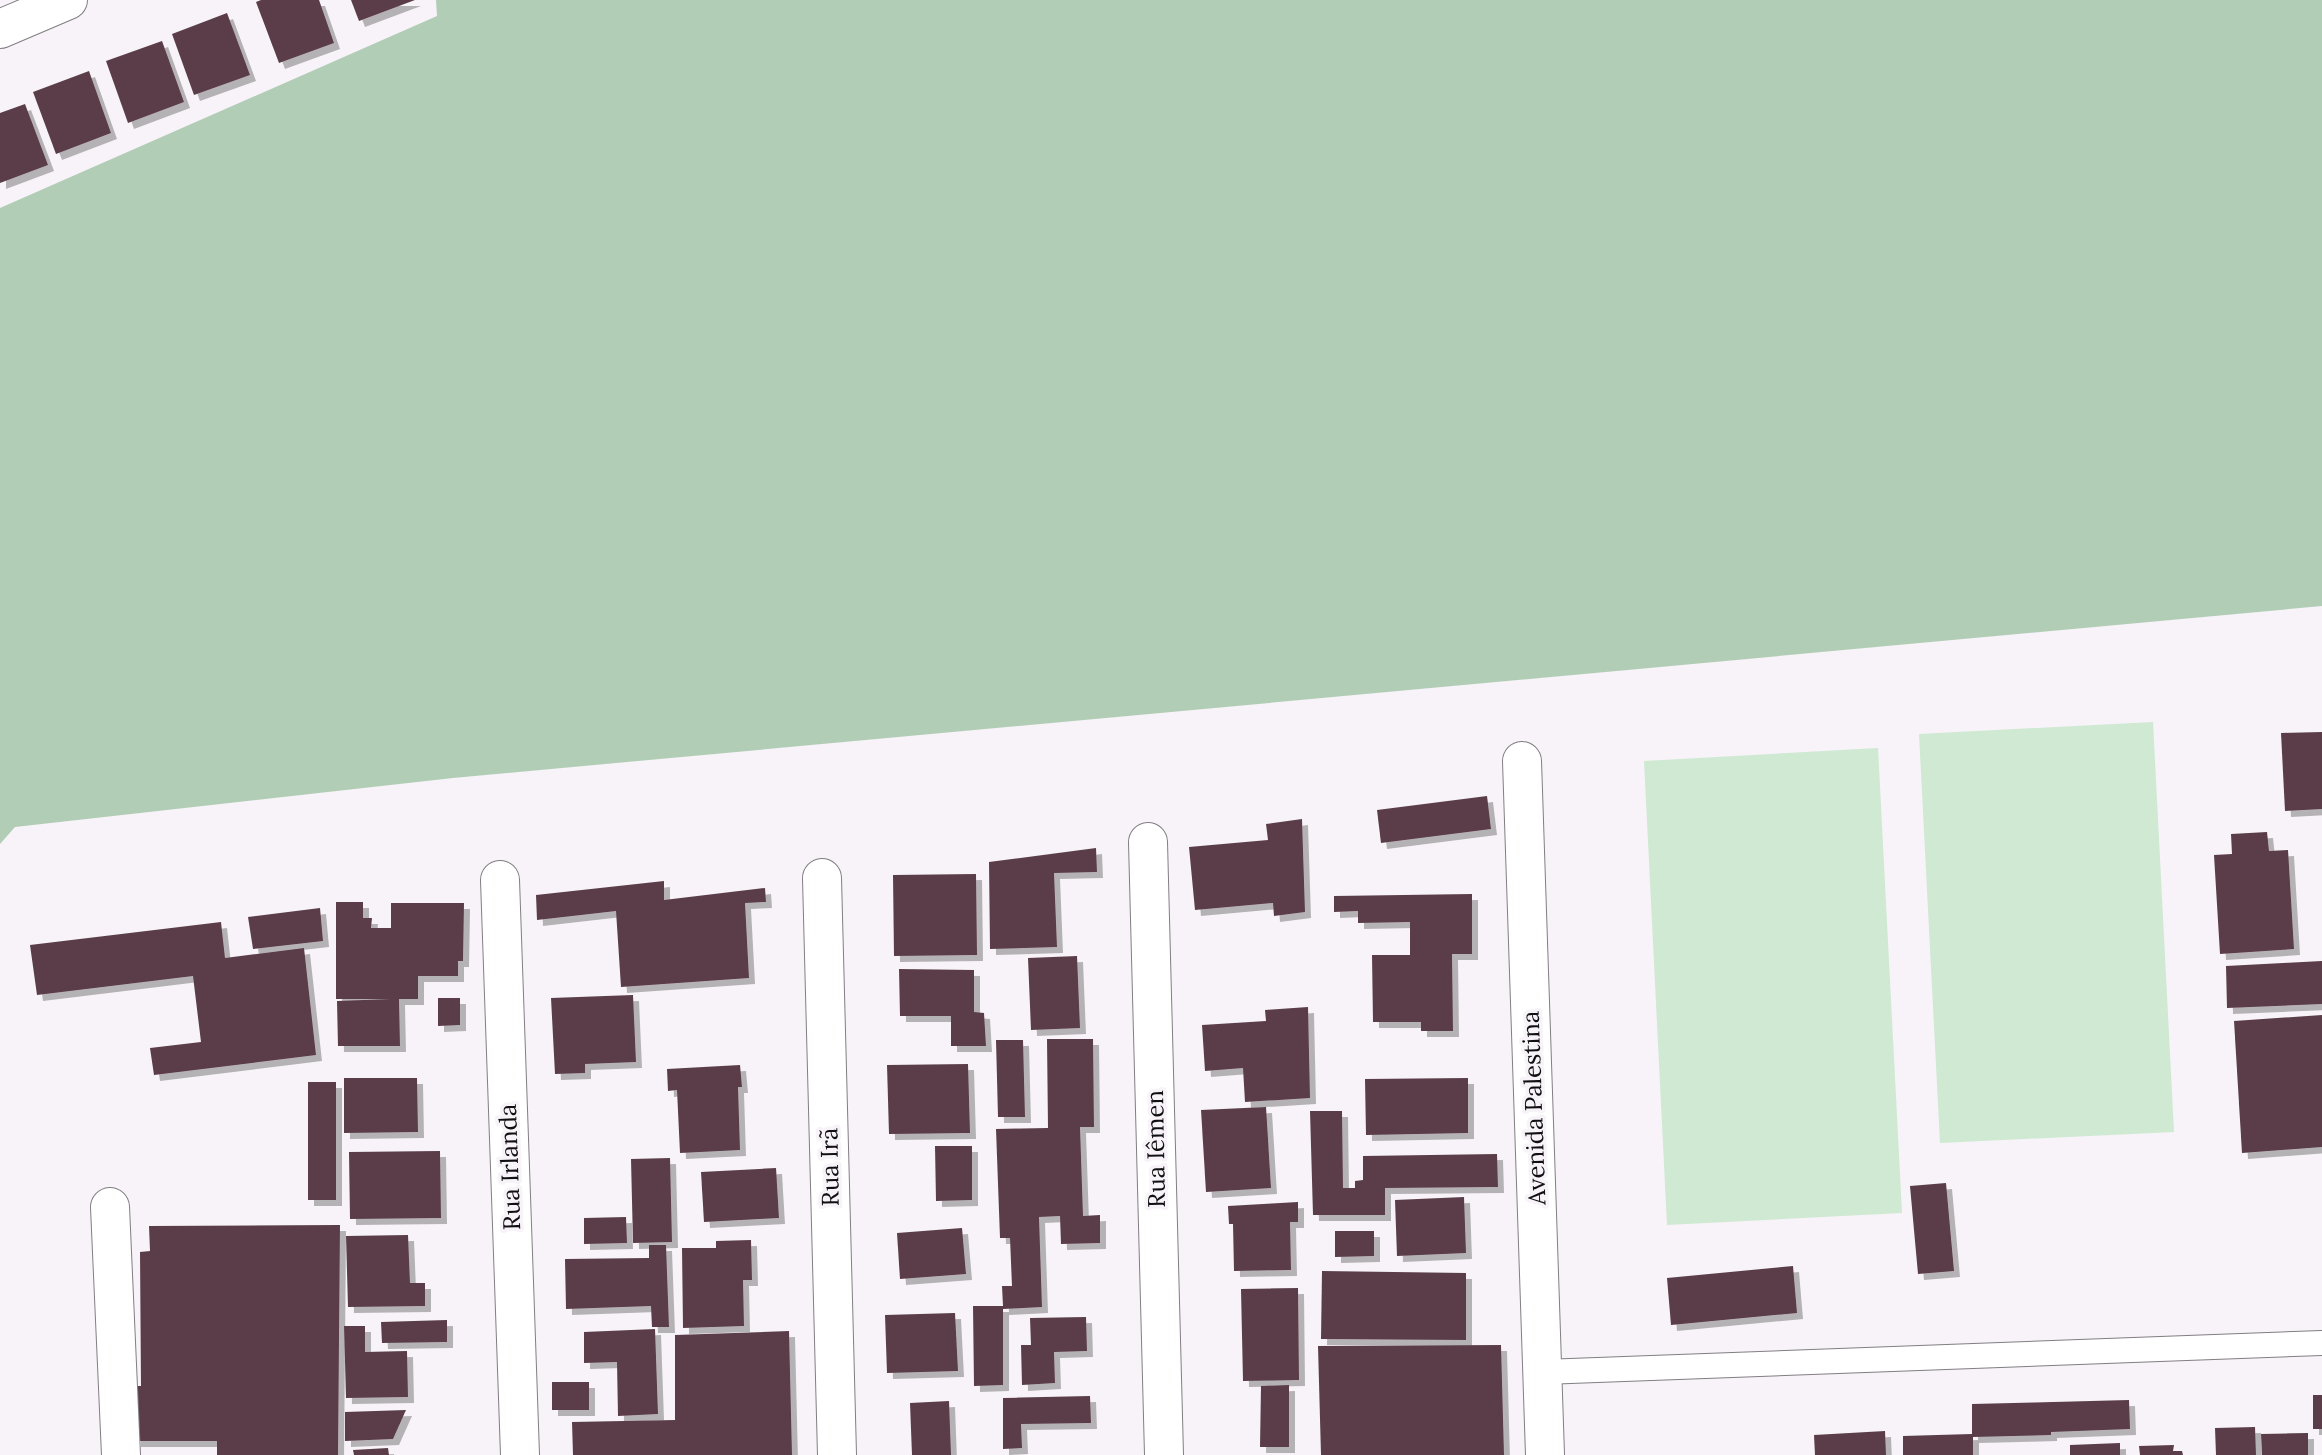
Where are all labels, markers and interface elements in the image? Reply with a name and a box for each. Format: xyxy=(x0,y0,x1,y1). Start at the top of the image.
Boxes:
street label: Avenida Palestina xyxy=(1515,1010,1552,1207)
street label: Rua Iêmen xyxy=(1139,1090,1172,1208)
street label: Rua Irlanda xyxy=(492,1103,527,1231)
street label: Rua Irã xyxy=(813,1127,846,1207)

